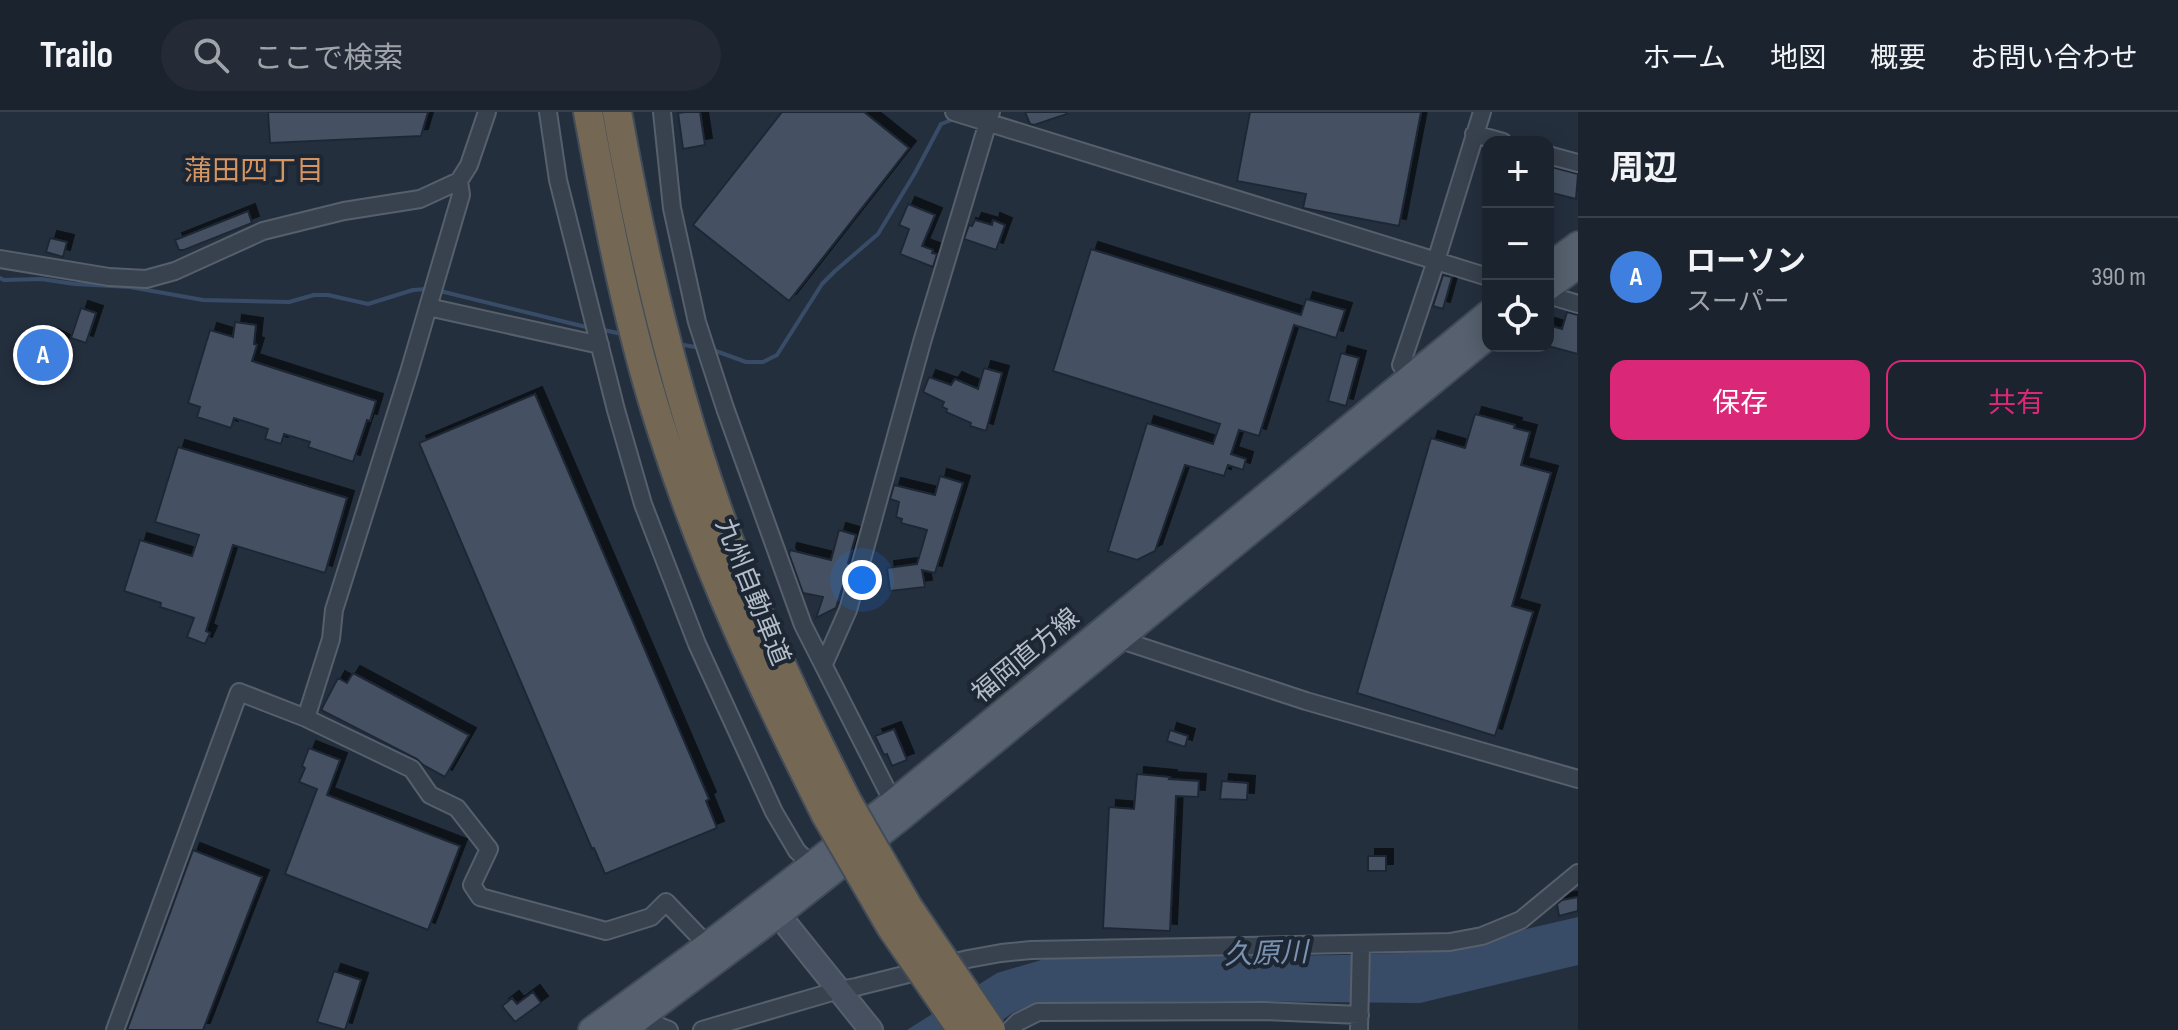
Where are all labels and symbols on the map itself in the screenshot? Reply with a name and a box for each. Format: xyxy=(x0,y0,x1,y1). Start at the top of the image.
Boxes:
district label: 蒲田四丁目 xyxy=(184,155,324,188)
pin: A xyxy=(17,325,69,385)
street label: 九州自動車道 xyxy=(708,514,796,670)
your location xyxy=(842,560,882,600)
street label: 福岡直方線 xyxy=(966,602,1086,710)
water label: 久原川 xyxy=(1223,936,1312,972)

